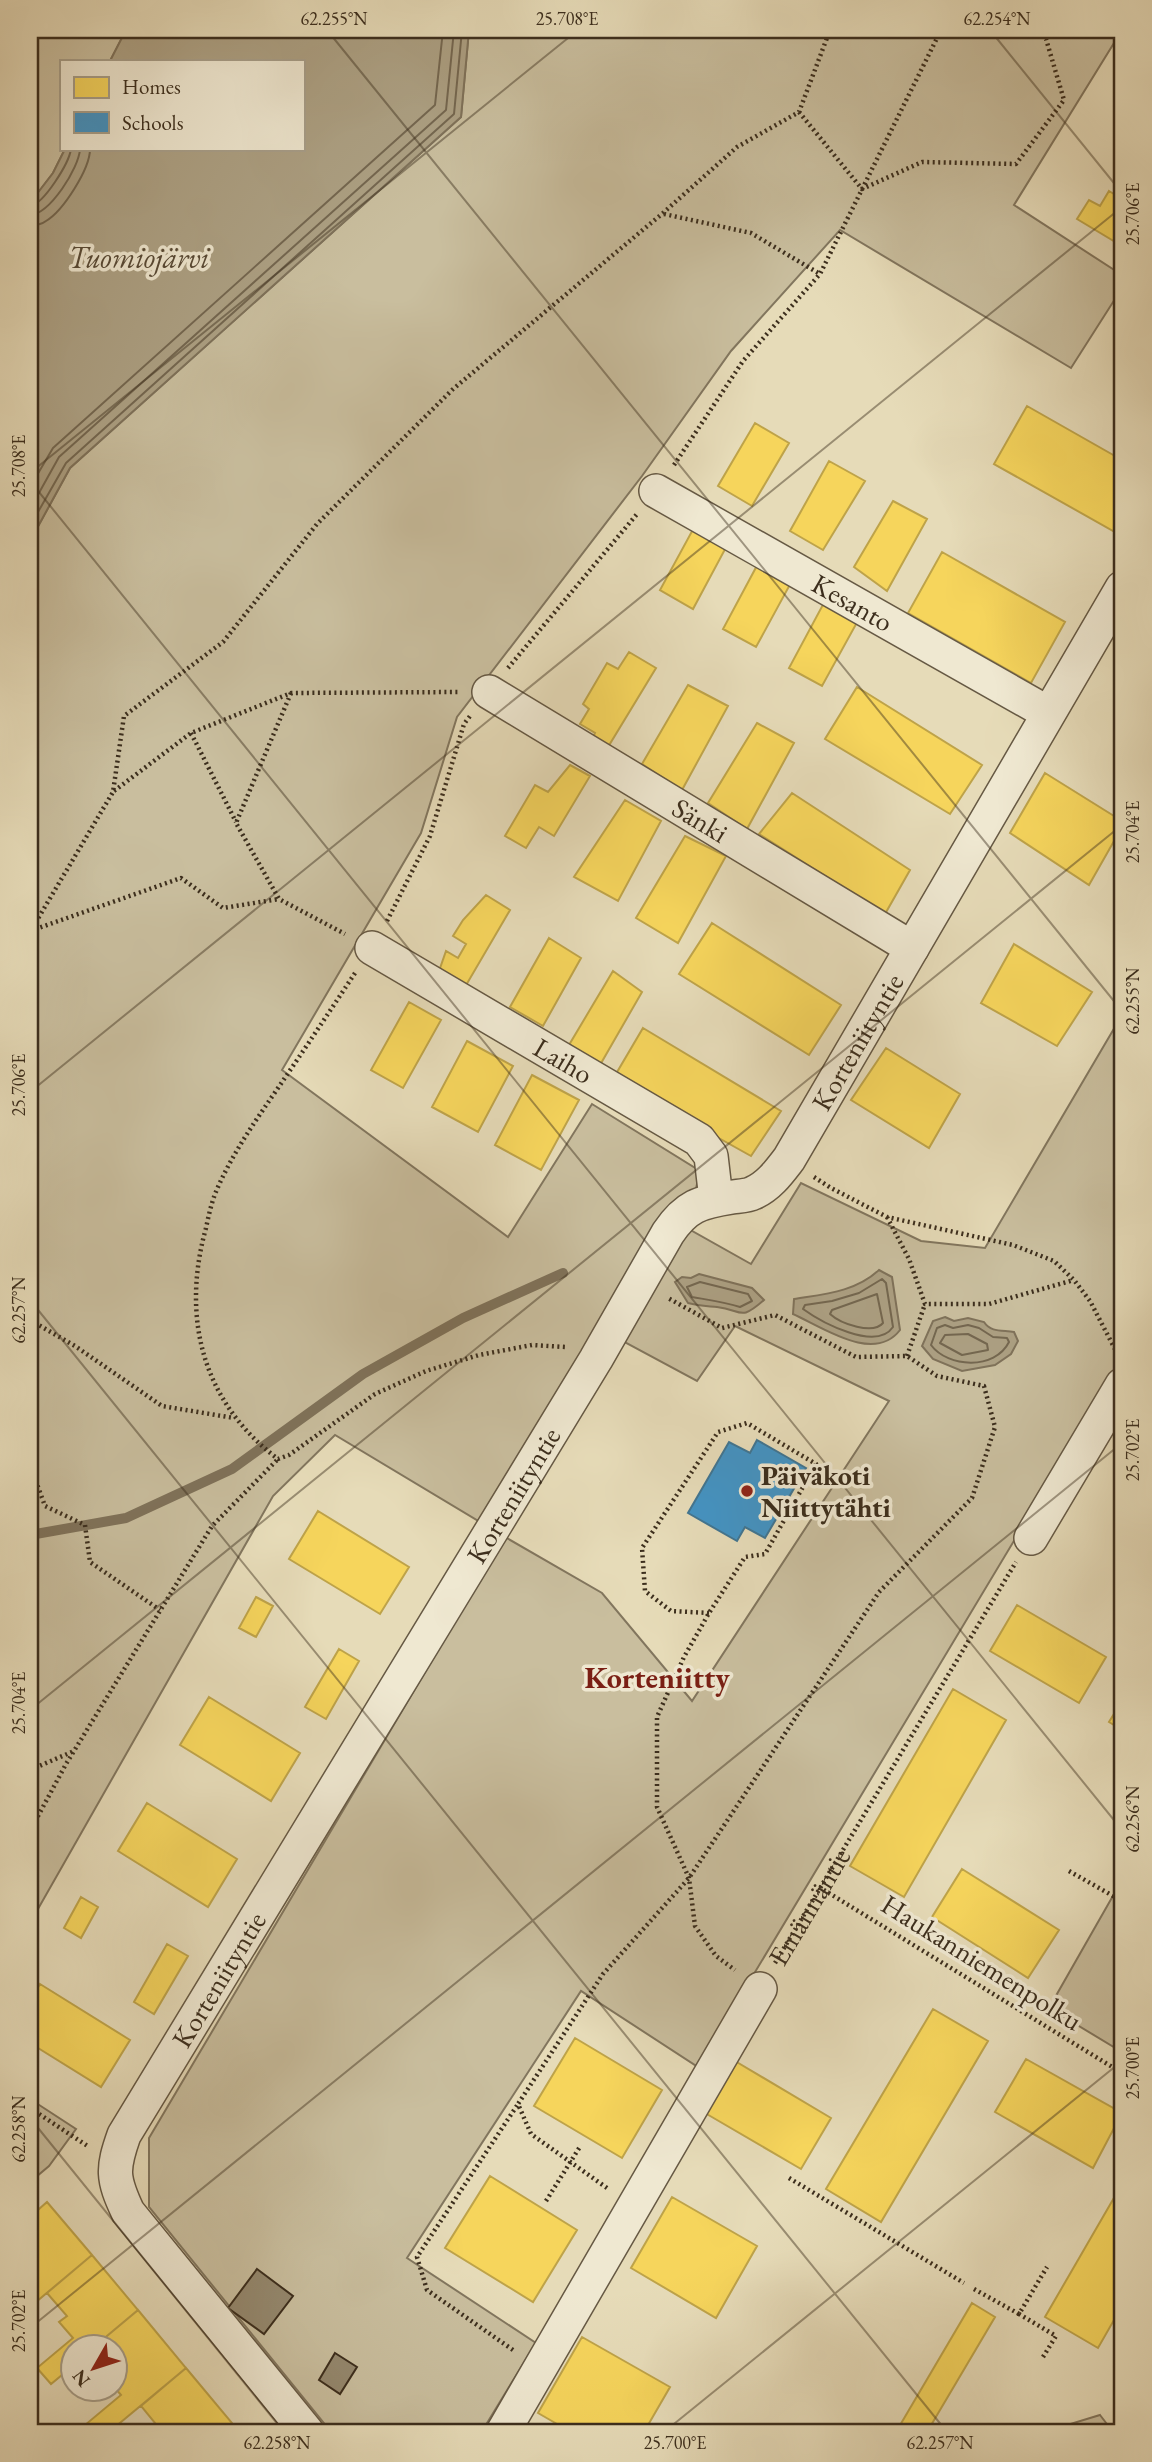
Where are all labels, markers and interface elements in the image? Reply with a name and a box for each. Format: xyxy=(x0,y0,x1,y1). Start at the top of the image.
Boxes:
text: 62.255°N xyxy=(301,7,368,30)
text: 25.708°E xyxy=(536,7,598,30)
text: 62.254°N xyxy=(964,7,1031,30)
legend xyxy=(60,60,304,150)
text: Homes xyxy=(122,73,181,100)
text: Schools xyxy=(122,109,184,136)
text: 25.706°E xyxy=(1121,183,1144,245)
water label: Tuomiojärvi xyxy=(69,238,211,277)
text: 25.708°E xyxy=(7,435,30,497)
street label: Kesanto xyxy=(806,565,900,640)
street label: Sänki xyxy=(666,789,735,851)
text: 25.704°E xyxy=(1121,801,1144,863)
street label: Korteniityntie xyxy=(803,967,911,1117)
text: 62.255°N xyxy=(1121,967,1144,1034)
street label: Laiho xyxy=(527,1029,600,1092)
text: 25.706°E xyxy=(7,1054,30,1116)
text: 62.257°N xyxy=(7,1276,30,1343)
text: 25.702°E xyxy=(1121,1419,1144,1481)
street label: Korteniityntie xyxy=(458,1420,568,1570)
place label: Päiväkoti Niittytähti xyxy=(761,1457,891,1525)
marker: Päiväkoti Niittytähti xyxy=(739,1483,755,1499)
district label: Korteniitty xyxy=(584,1658,730,1697)
text: 25.704°E xyxy=(7,1672,30,1734)
text: 62.256°N xyxy=(1121,1785,1144,1852)
street label: Emännäntie xyxy=(760,1841,858,1972)
street label: Haukanniemenpolku xyxy=(875,1886,1089,2038)
street label: Korteniityntie xyxy=(163,1905,274,2054)
text: 25.700°E xyxy=(1121,2037,1144,2099)
text: 62.258°N xyxy=(7,2095,30,2162)
text: 25.702°E xyxy=(7,2290,30,2352)
north arrow xyxy=(60,2332,130,2402)
text: N xyxy=(66,2364,96,2392)
text: 62.258°N xyxy=(244,2431,311,2454)
text: 25.700°E xyxy=(644,2431,706,2454)
text: 62.257°N xyxy=(907,2431,974,2454)

